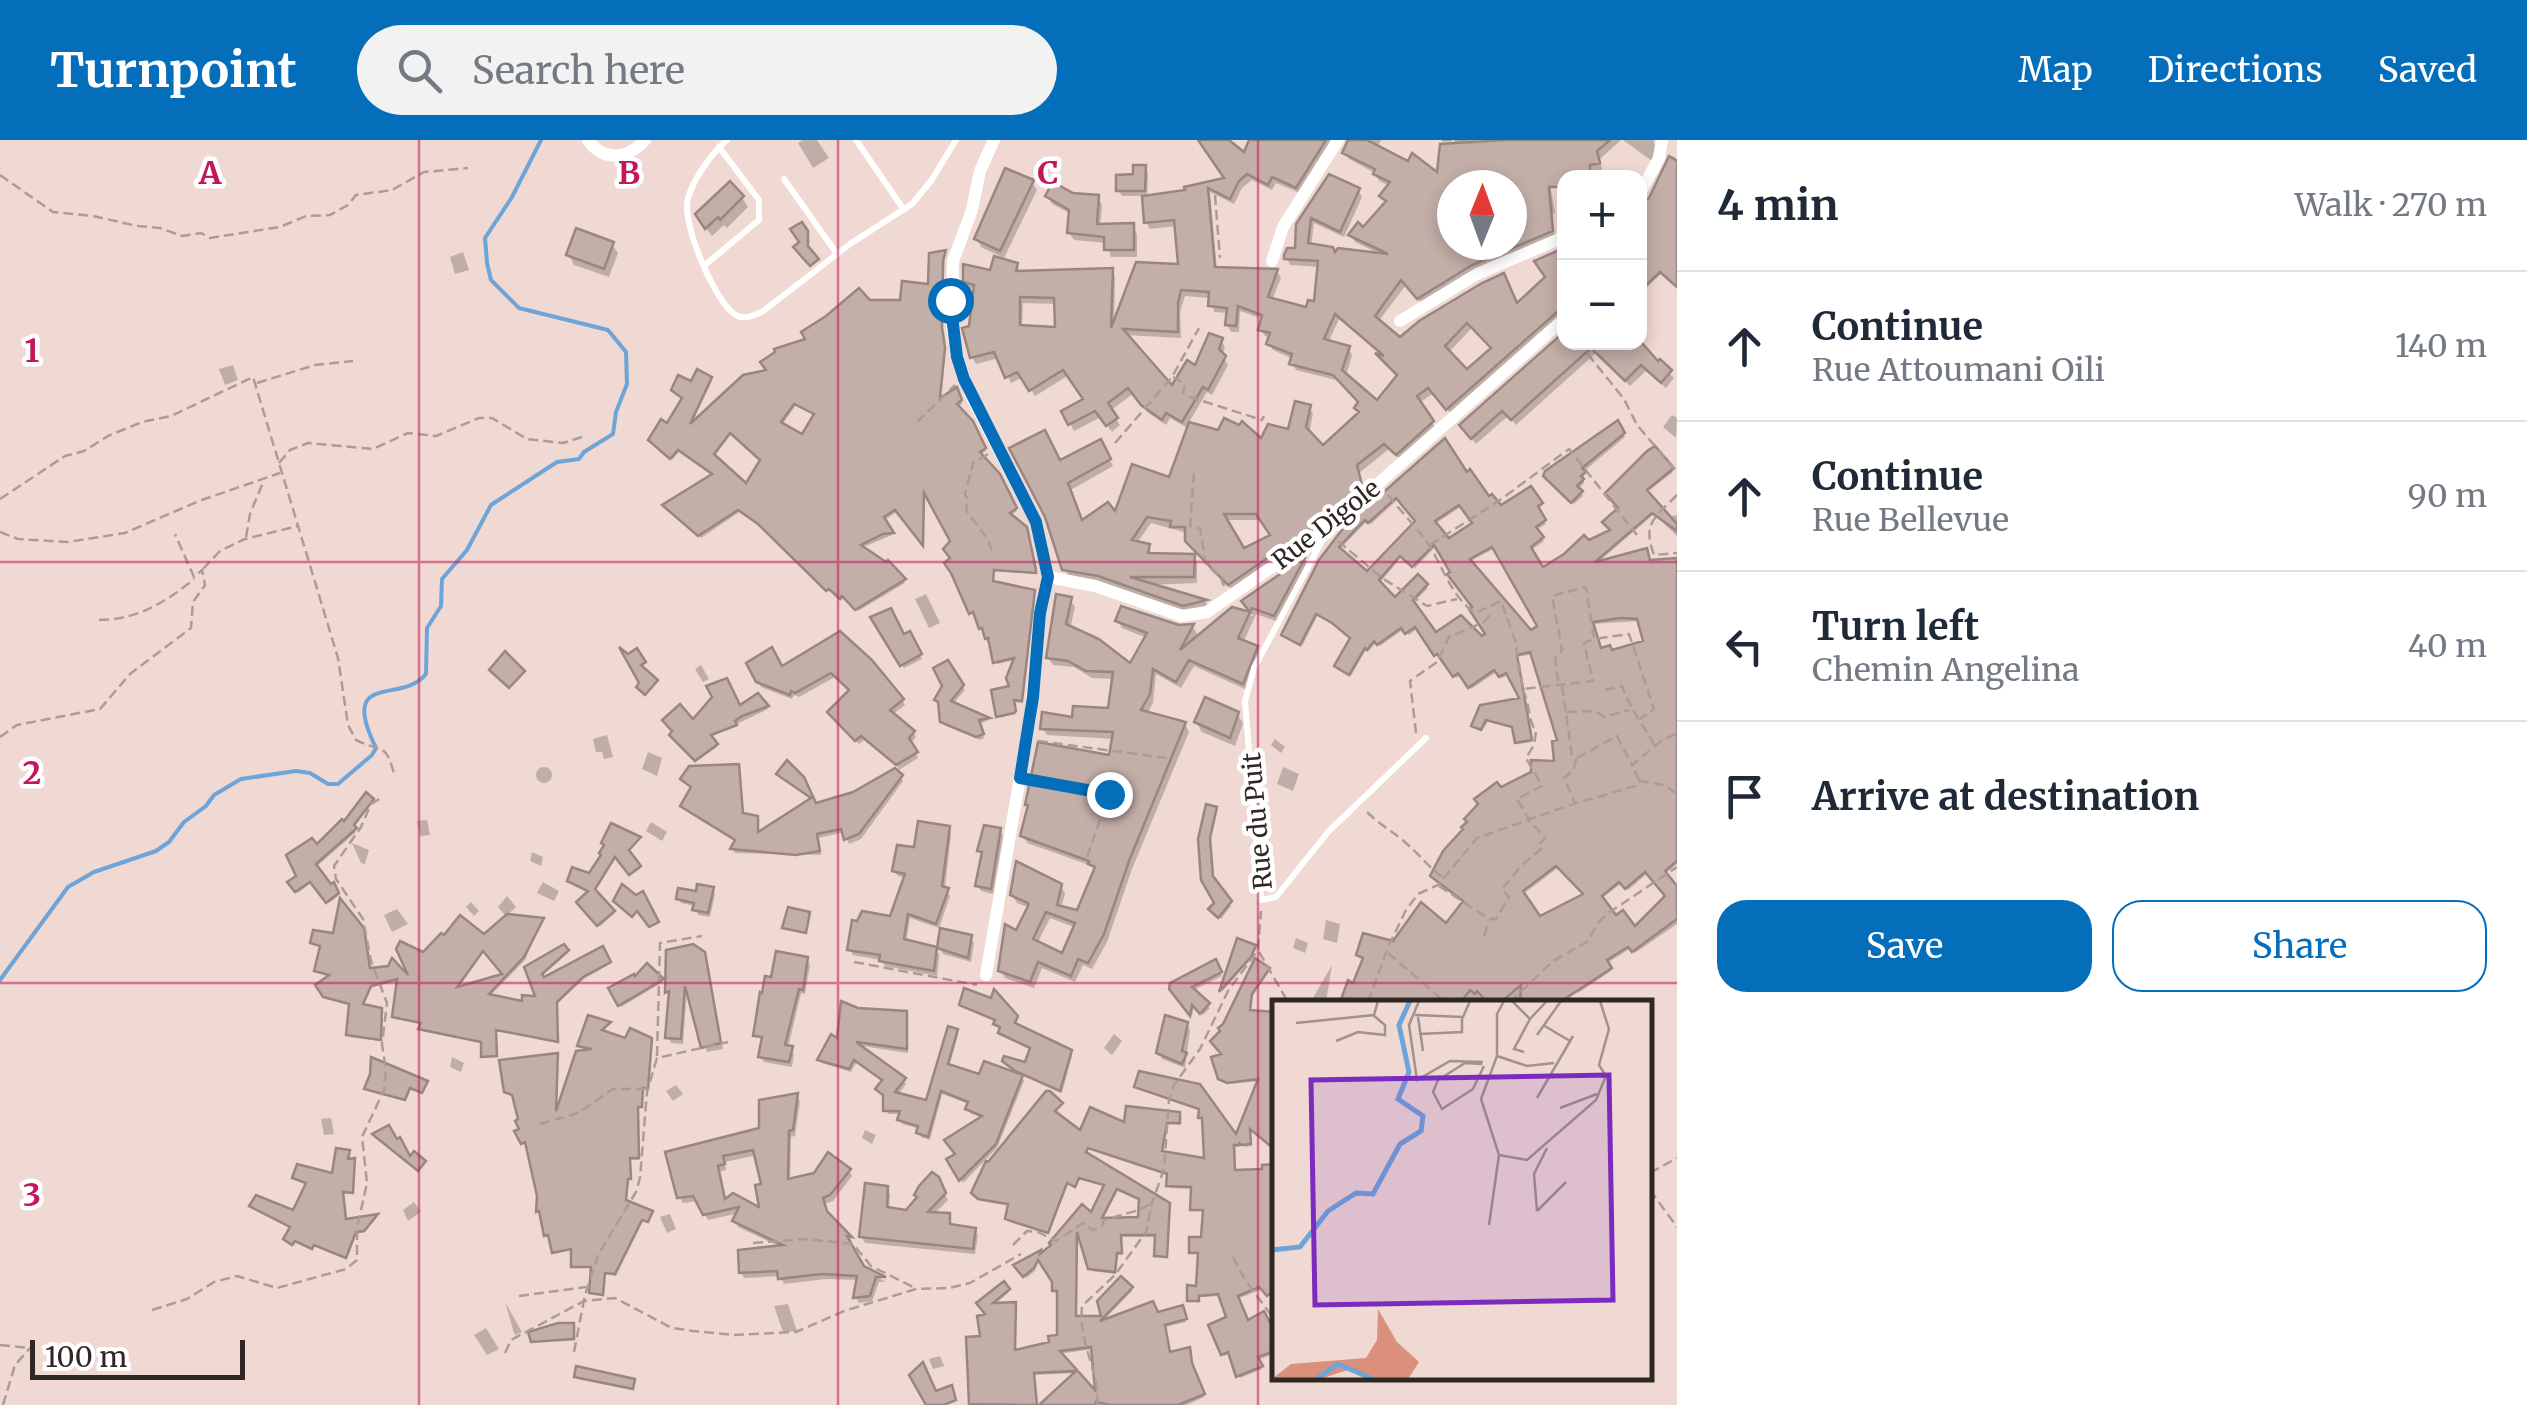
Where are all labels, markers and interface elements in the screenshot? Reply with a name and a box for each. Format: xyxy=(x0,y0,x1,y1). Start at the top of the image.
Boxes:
search box xyxy=(357,25,1057,115)
text: Turnpoint xyxy=(50,40,297,100)
icon: search xyxy=(392,43,447,98)
text: Search here xyxy=(472,47,685,94)
text: Map xyxy=(2018,48,2093,92)
text: Directions xyxy=(2148,48,2323,92)
text: Saved xyxy=(2378,48,2477,92)
text: A xyxy=(198,153,223,193)
text: B xyxy=(618,153,640,193)
text: C xyxy=(1037,153,1059,193)
north arrow xyxy=(1437,170,1527,260)
map controls xyxy=(1557,170,1647,350)
button: + xyxy=(1557,170,1647,260)
text: 4 min xyxy=(1717,179,1839,231)
text: Walk · 270 m xyxy=(2295,185,2487,225)
button: − xyxy=(1557,260,1647,350)
route start xyxy=(928,278,974,324)
text: Continue xyxy=(1812,303,1983,350)
icon: ahead xyxy=(1717,319,1772,374)
text: 140 m xyxy=(2395,326,2487,366)
text: 1 xyxy=(25,331,40,371)
text: Rue Attoumani Oili xyxy=(1812,350,2105,390)
text: Continue xyxy=(1812,453,1983,500)
icon: ahead xyxy=(1717,469,1772,524)
street label: Rue Digole xyxy=(1266,472,1386,576)
text: 90 m xyxy=(2408,476,2487,516)
text: Rue Bellevue xyxy=(1812,500,2009,540)
text: Turn left xyxy=(1812,603,1979,650)
icon: left xyxy=(1717,619,1772,674)
text: 40 m xyxy=(2408,626,2487,666)
text: Chemin Angelina xyxy=(1812,650,2079,690)
street label: Rue du Puit xyxy=(1235,751,1279,891)
text: 2 xyxy=(23,753,41,793)
icon: arrive xyxy=(1717,769,1772,824)
route end xyxy=(1087,772,1133,818)
text: Arrive at destination xyxy=(1812,773,2199,820)
button: Save xyxy=(1717,900,2092,992)
button: Share xyxy=(2112,900,2487,992)
inset map xyxy=(1272,1000,1652,1380)
text: 3 xyxy=(23,1175,41,1215)
scale bar xyxy=(30,1335,245,1380)
text: 100 m xyxy=(45,1339,127,1375)

